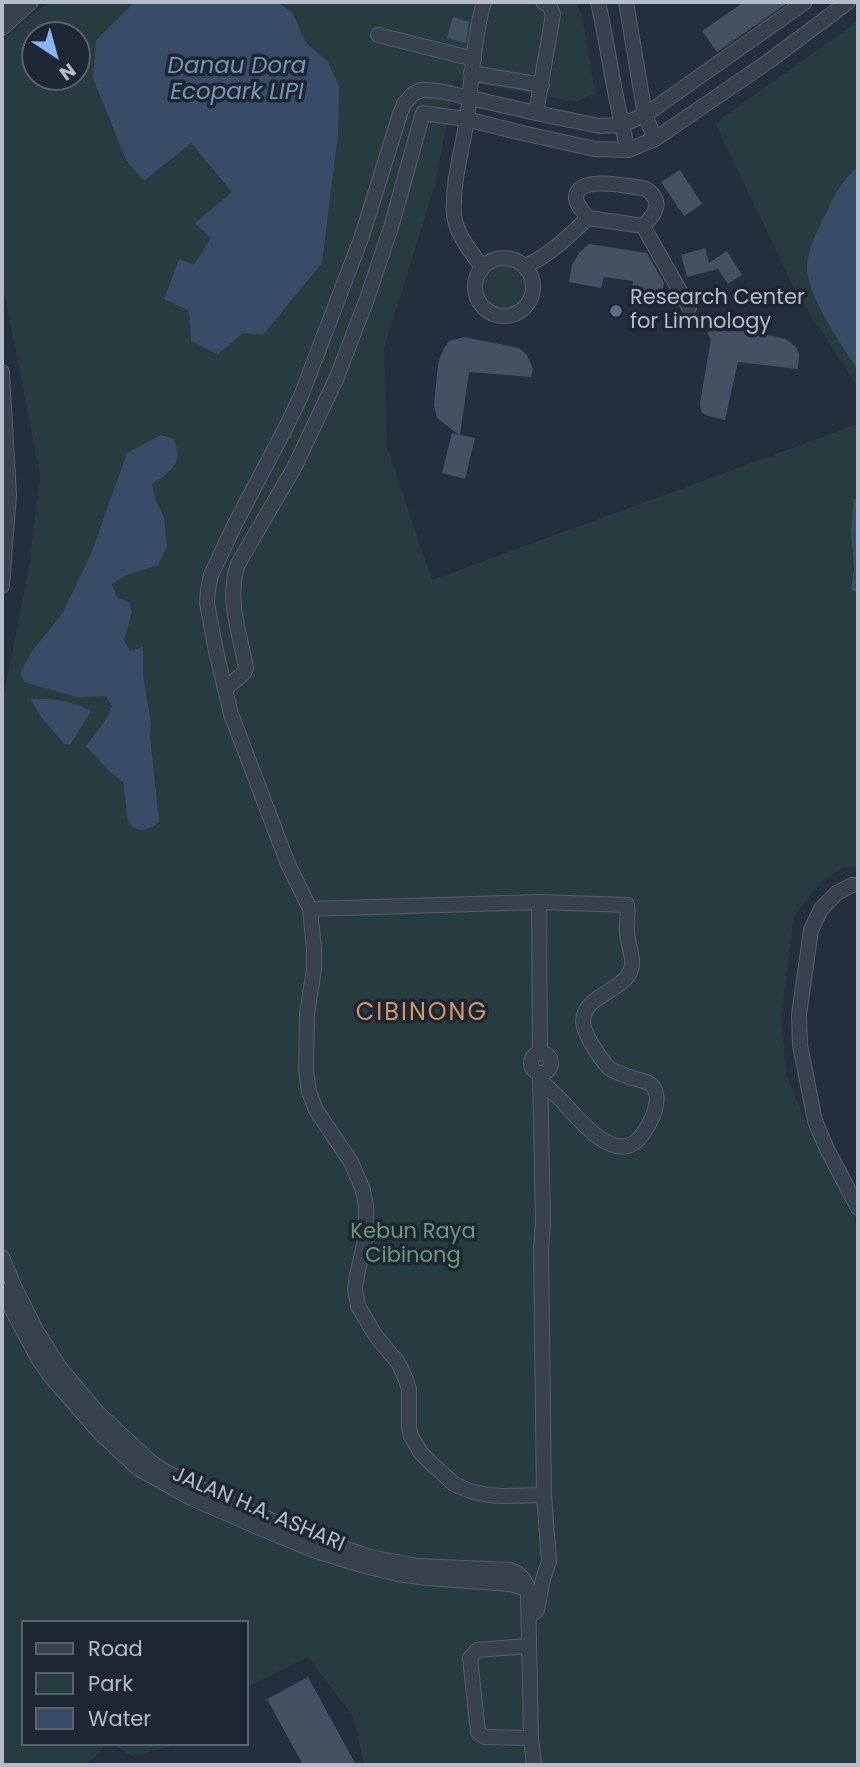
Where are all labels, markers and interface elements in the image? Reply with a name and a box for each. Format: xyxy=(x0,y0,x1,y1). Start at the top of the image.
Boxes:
north arrow xyxy=(21,21,91,91)
water label: Danau Dora Ecopark LIPI xyxy=(168,53,306,107)
text: N xyxy=(54,57,81,87)
place label: Research Center for Limnology xyxy=(630,286,805,336)
marker: Research Center for Limnology xyxy=(608,303,624,319)
district label: CIBINONG xyxy=(357,1000,487,1028)
park label: Kebun Raya Cibinong xyxy=(350,1220,476,1270)
street label: JALAN H.A. ASHARI xyxy=(168,1462,348,1558)
legend xyxy=(21,1620,248,1746)
text: Road xyxy=(88,1634,143,1663)
text: Park xyxy=(88,1669,133,1698)
text: Water xyxy=(88,1704,151,1733)

